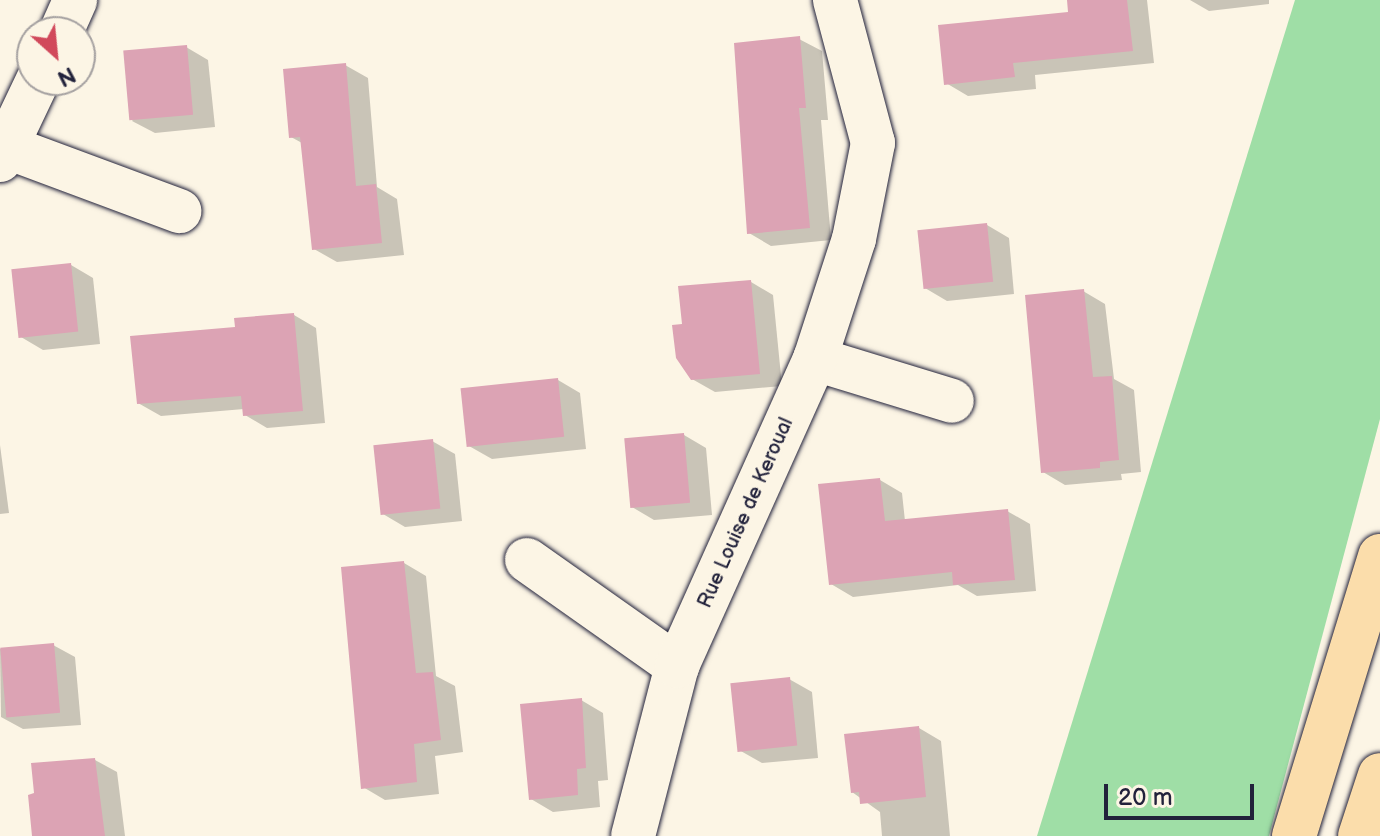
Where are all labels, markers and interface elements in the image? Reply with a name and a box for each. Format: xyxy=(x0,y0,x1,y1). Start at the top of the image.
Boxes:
north arrow xyxy=(16,16,96,96)
text: N xyxy=(53,60,80,92)
street label: Rue Louise de Keroual xyxy=(693,414,799,612)
scale bar xyxy=(1108,768,1258,818)
text: 20 m xyxy=(1118,783,1173,812)

